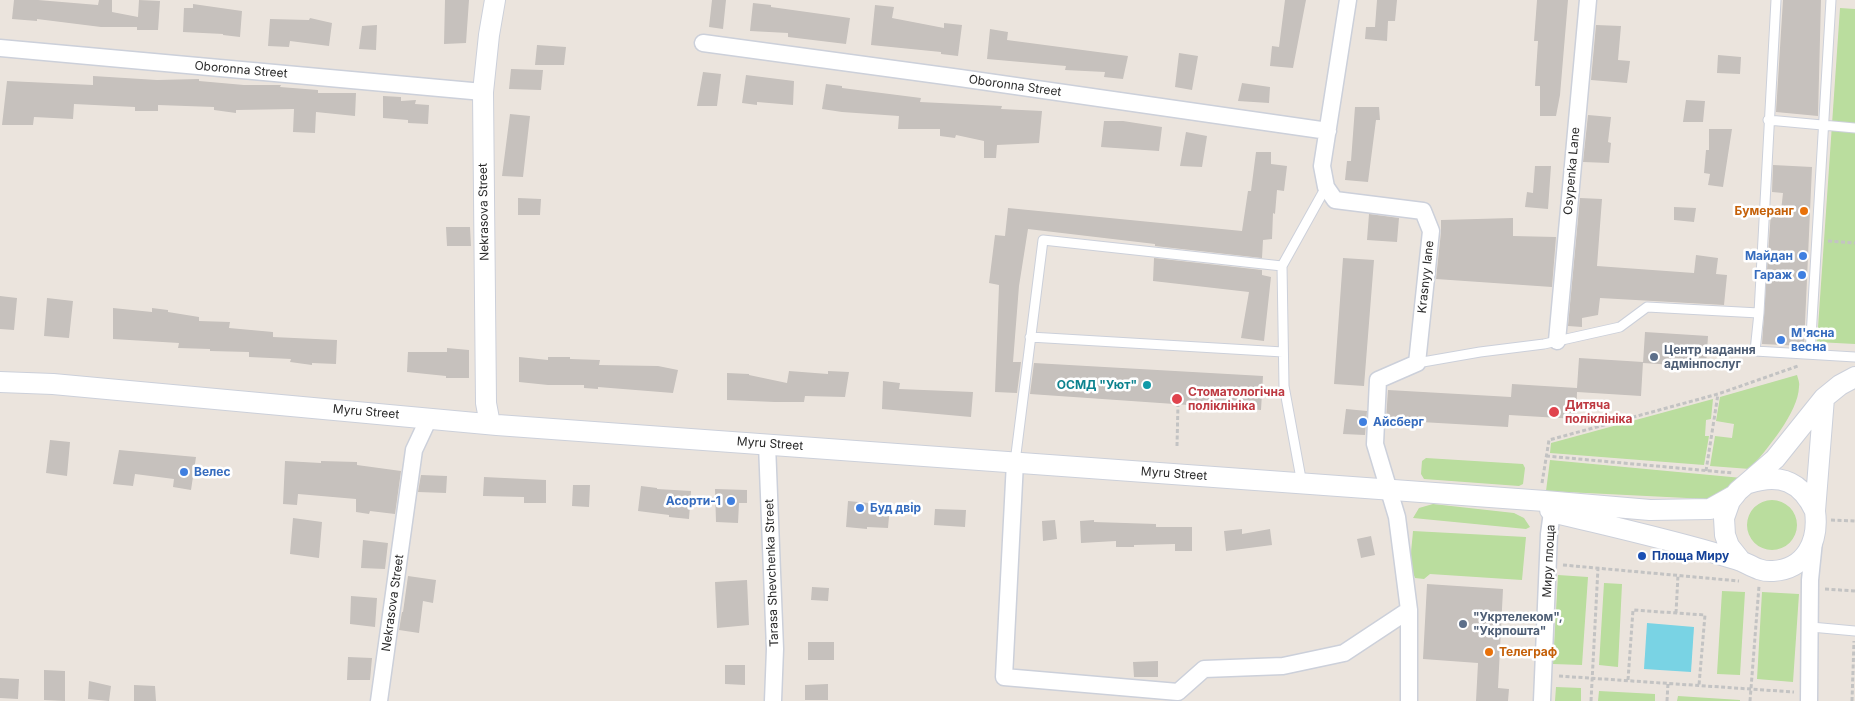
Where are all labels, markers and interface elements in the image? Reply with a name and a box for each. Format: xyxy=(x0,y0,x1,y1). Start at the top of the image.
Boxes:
street label: Oboronna Street xyxy=(194,59,288,81)
street label: Oboronna Street xyxy=(968,72,1062,100)
street label: Osypenka Lane xyxy=(1561,127,1583,215)
street label: Nekrasova Street xyxy=(476,163,492,261)
place label: Бумеранг xyxy=(1735,204,1794,218)
marker: Бумеранг xyxy=(1798,205,1810,217)
street label: Krasnyy lane xyxy=(1415,240,1437,314)
place label: Майдан xyxy=(1745,249,1793,263)
marker: Майдан xyxy=(1797,250,1809,262)
place label: Гараж xyxy=(1754,268,1792,282)
marker: Гараж xyxy=(1796,269,1808,281)
place label: М'ясна весна xyxy=(1791,326,1835,354)
marker: М'ясна весна xyxy=(1775,334,1787,346)
place label: Центр надання адмінпослуг xyxy=(1664,343,1756,371)
marker: Центр надання адмінпослуг xyxy=(1648,351,1660,363)
place label: ОСМД "Уют" xyxy=(1057,378,1137,392)
marker: ОСМД "Уют" xyxy=(1141,379,1153,391)
place label: Стоматологічна поліклініка xyxy=(1188,385,1285,413)
marker: Стоматологічна поліклініка xyxy=(1170,392,1184,406)
place label: Дитяча поліклініка xyxy=(1565,398,1632,426)
street label: Myru Street xyxy=(332,402,400,422)
marker: Дитяча поліклініка xyxy=(1547,405,1561,419)
place label: Айсберг xyxy=(1373,415,1424,429)
marker: Айсберг xyxy=(1357,416,1369,428)
street label: Myru Street xyxy=(736,434,804,454)
street label: Myru Street xyxy=(1140,464,1208,484)
place label: Велес xyxy=(194,465,231,479)
marker: Велес xyxy=(178,466,190,478)
place label: Асорти-1 xyxy=(666,494,721,508)
marker: Асорти-1 xyxy=(725,495,737,507)
street label: Tarasa Shevchenka Street xyxy=(762,499,782,647)
place label: Буд двір xyxy=(870,501,921,515)
marker: Буд двір xyxy=(854,502,866,514)
street label: Миру площа xyxy=(1540,524,1558,598)
place label: Площа Миру xyxy=(1652,549,1729,563)
marker: Площа Миру xyxy=(1636,550,1648,562)
street label: Nekrasova Street xyxy=(379,554,407,652)
place label: "Укртелеком", "Укрпошта" xyxy=(1473,610,1563,638)
marker: "Укртелеком", "Укрпошта" xyxy=(1457,618,1469,630)
place label: Телеграф xyxy=(1499,645,1557,659)
marker: Телеграф xyxy=(1483,646,1495,658)

